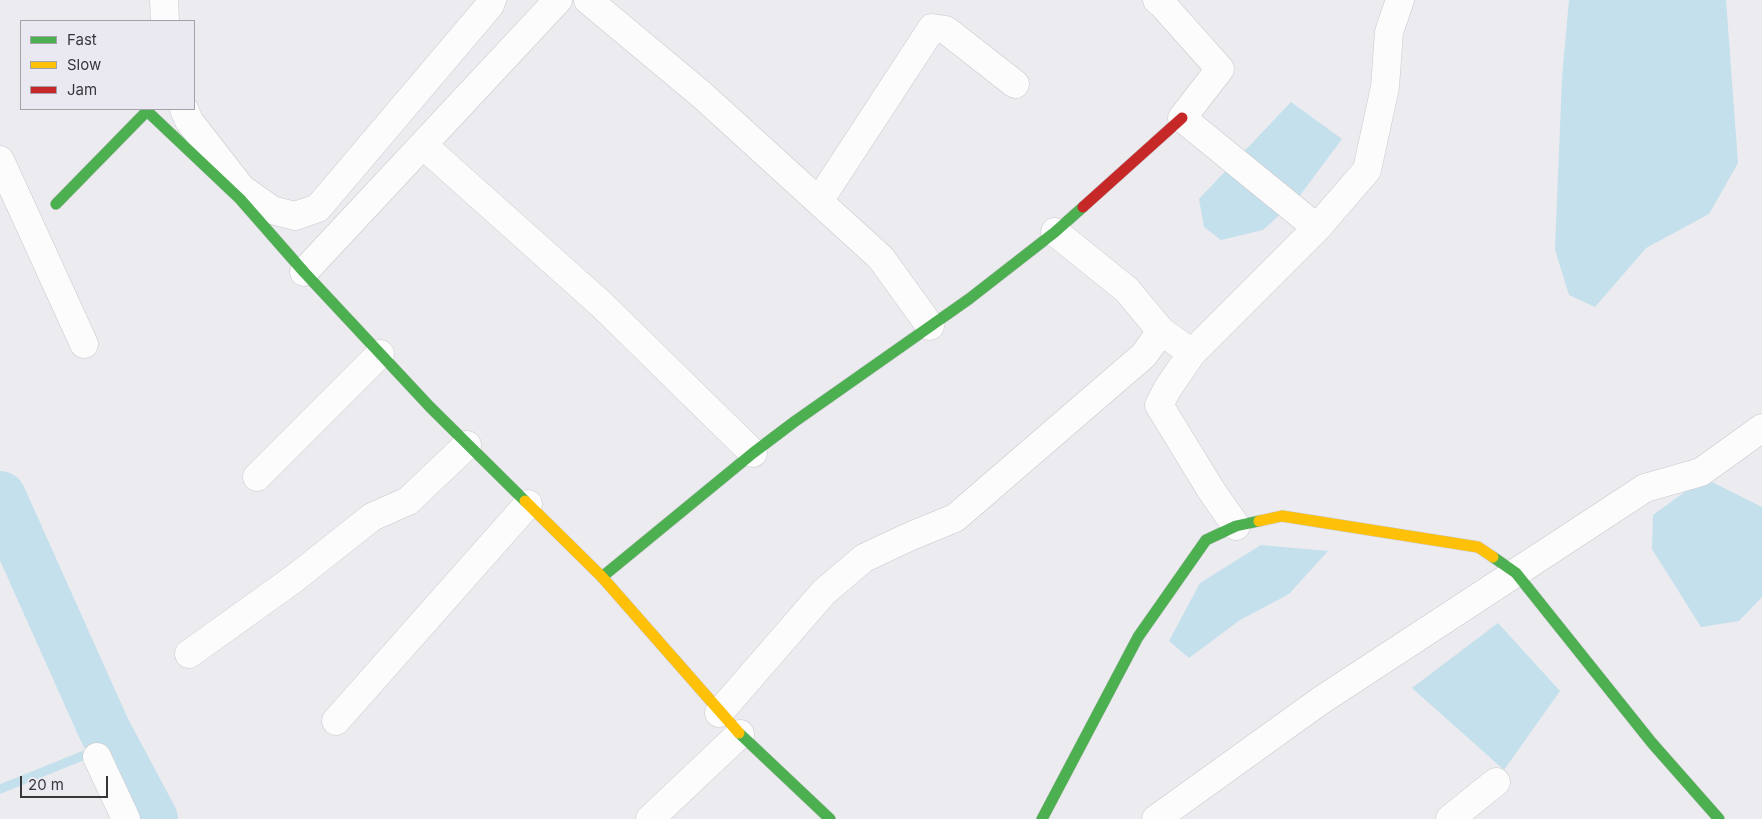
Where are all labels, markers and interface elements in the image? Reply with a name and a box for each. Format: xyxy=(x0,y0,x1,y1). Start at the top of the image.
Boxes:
legend xyxy=(20,20,195,110)
text: Fast xyxy=(67,30,97,49)
text: Slow xyxy=(67,55,101,74)
text: Jam xyxy=(67,80,97,99)
scale bar xyxy=(22,766,110,798)
text: 20 m xyxy=(28,775,64,794)

